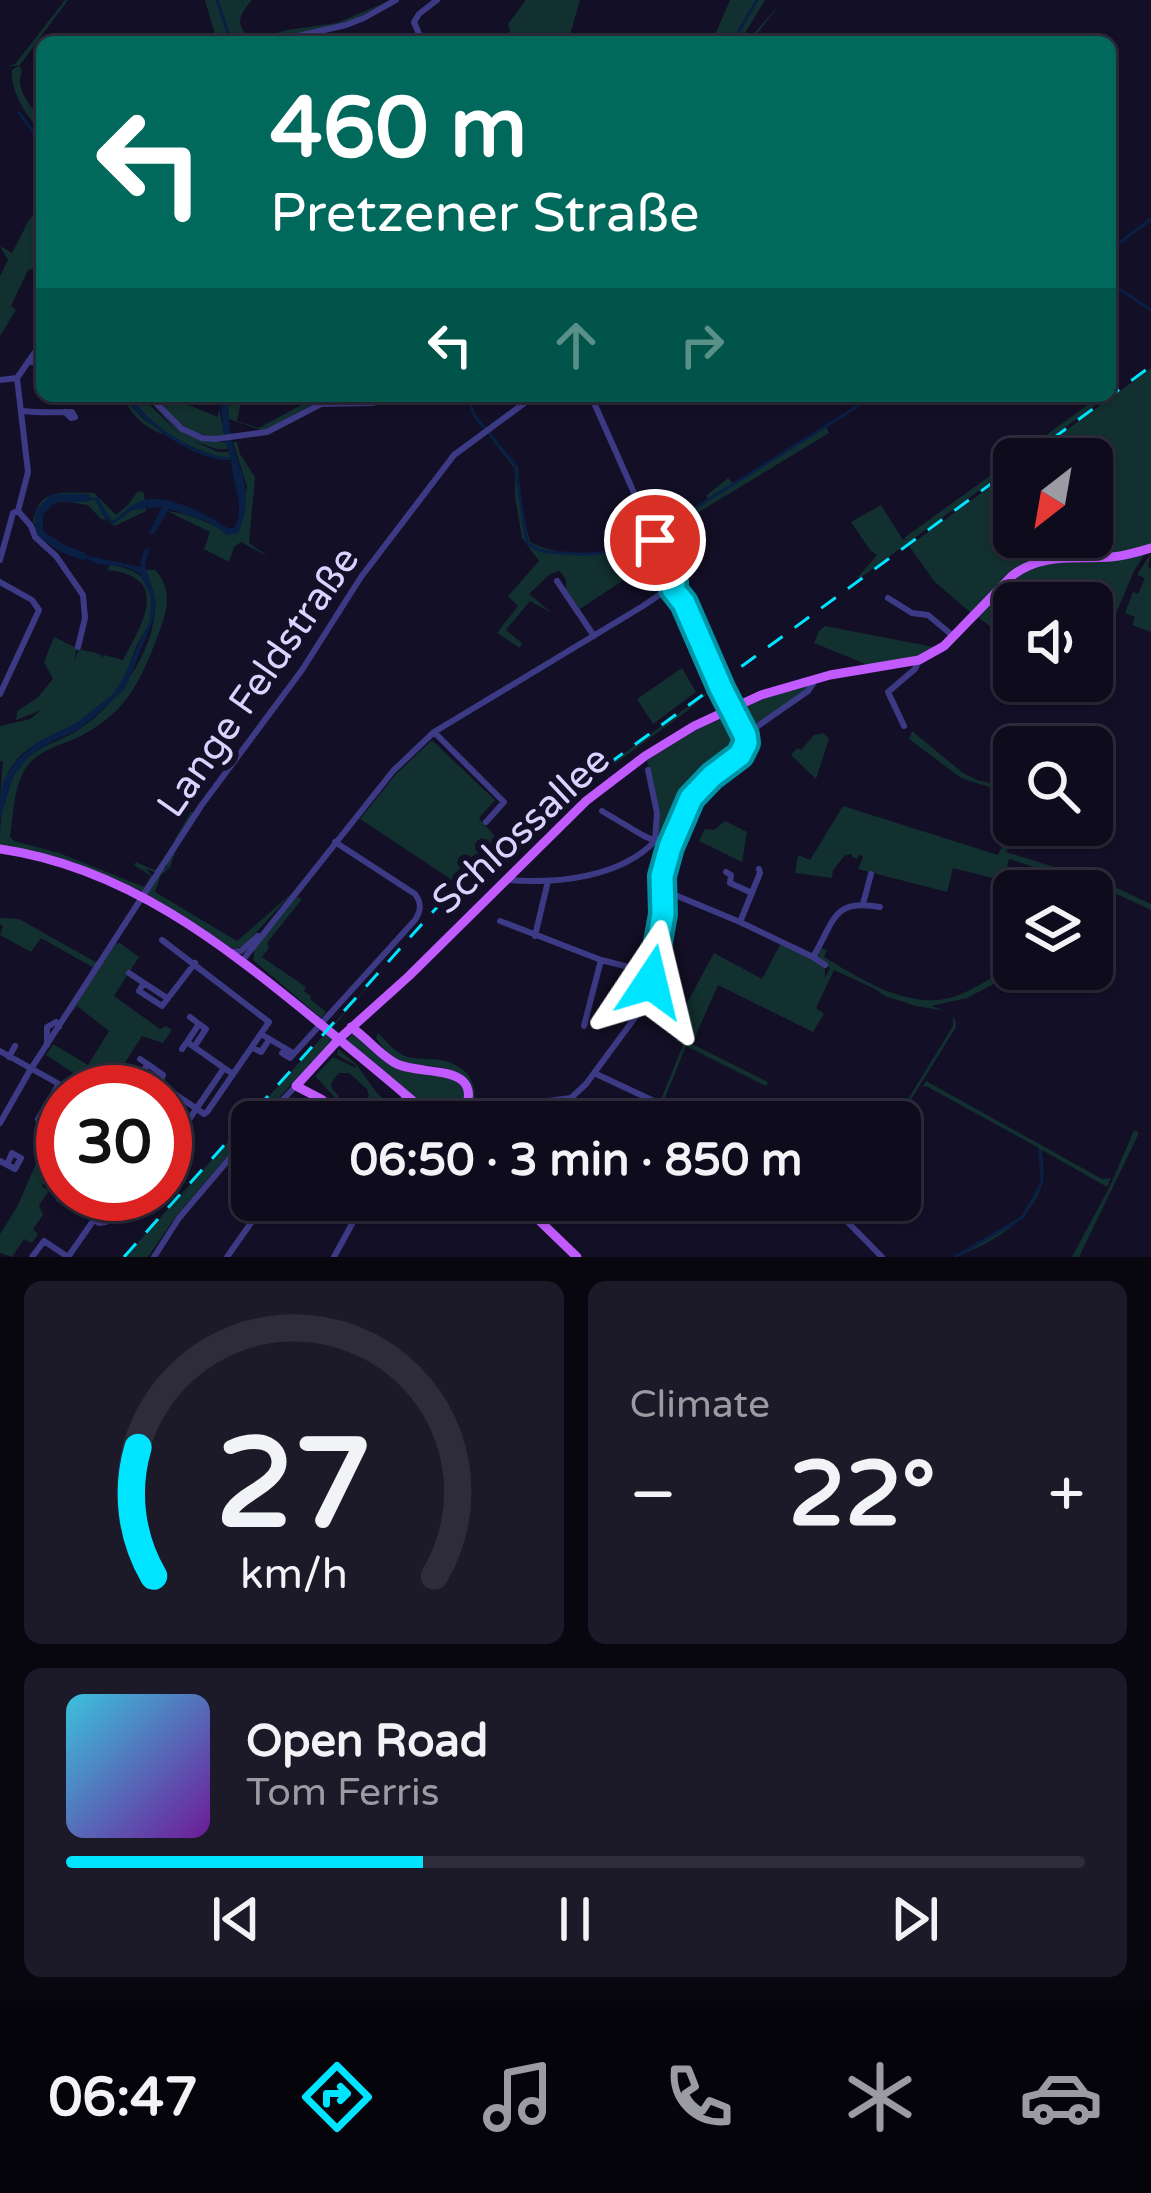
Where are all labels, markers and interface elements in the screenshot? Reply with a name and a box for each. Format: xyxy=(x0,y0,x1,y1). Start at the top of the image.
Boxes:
text: 460 m xyxy=(270,79,527,180)
icon: left xyxy=(72,84,228,240)
text: Pretzener Straße xyxy=(270,181,700,246)
icon: left xyxy=(417,312,483,378)
icon: ahead xyxy=(543,312,609,378)
icon: right xyxy=(669,312,735,378)
north arrow xyxy=(993,438,1113,558)
map controls xyxy=(993,438,1113,990)
pin xyxy=(604,489,706,591)
icon: arrive xyxy=(622,507,688,573)
street label: Lange Feldstraße xyxy=(147,537,369,826)
button: sound xyxy=(993,582,1113,702)
button: search xyxy=(993,726,1113,846)
street label: Schlossallee xyxy=(423,736,619,924)
button: layers xyxy=(993,870,1113,990)
position arrow xyxy=(588,919,714,1045)
speed limit sign: 30 xyxy=(36,1065,192,1221)
text: 06:50 · 3 min · 850 m xyxy=(350,1134,802,1188)
text: Climate xyxy=(630,1381,770,1428)
text: 27 xyxy=(215,1410,372,1561)
text: 22° xyxy=(789,1441,936,1550)
text: − xyxy=(630,1455,677,1535)
text: + xyxy=(1048,1455,1085,1535)
text: km/h xyxy=(240,1548,348,1599)
text: Open Road xyxy=(246,1715,488,1769)
text: Tom Ferris xyxy=(246,1769,439,1816)
icon: previous xyxy=(203,1886,269,1952)
icon: pause xyxy=(542,1886,608,1952)
icon: next xyxy=(882,1886,948,1952)
icon: directions xyxy=(295,2055,379,2139)
icon: music xyxy=(476,2055,560,2139)
icon: phone xyxy=(657,2055,741,2139)
icon: climate xyxy=(838,2055,922,2139)
icon: car xyxy=(1019,2055,1103,2139)
text: 06:47 xyxy=(48,2065,198,2130)

